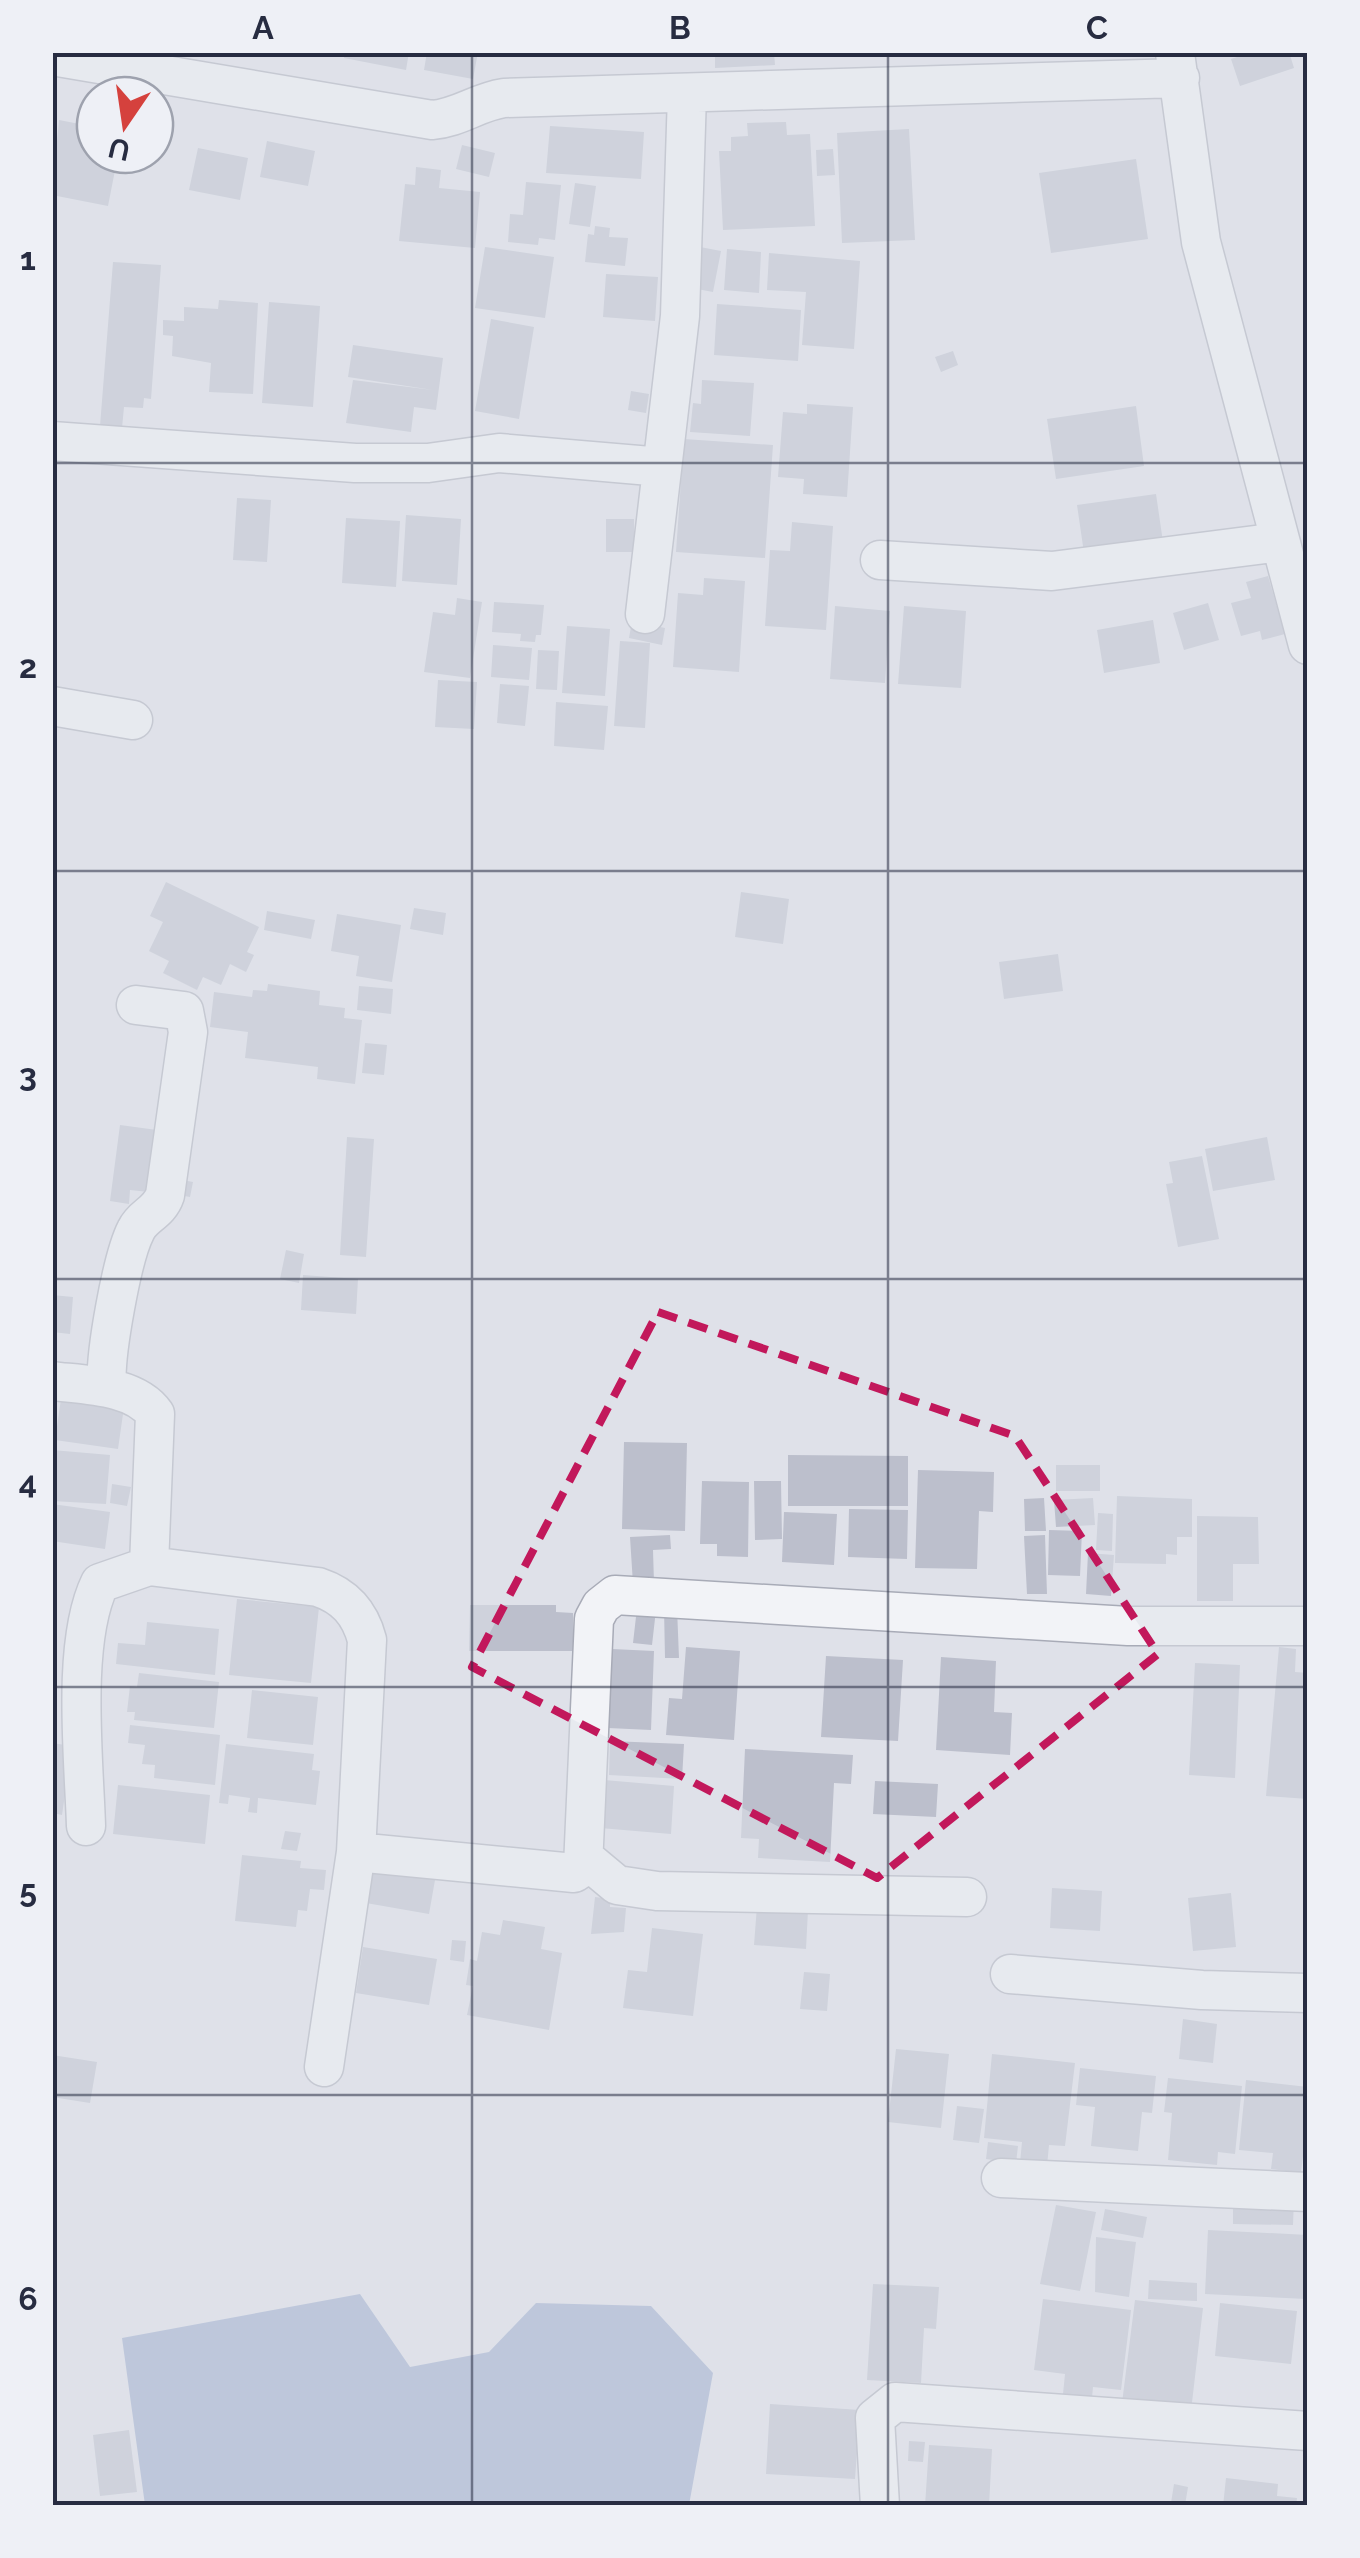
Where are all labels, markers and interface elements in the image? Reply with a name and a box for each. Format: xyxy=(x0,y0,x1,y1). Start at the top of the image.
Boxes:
text: A xyxy=(252,9,274,46)
text: B xyxy=(669,9,691,46)
text: C xyxy=(1086,9,1108,46)
north arrow xyxy=(75,75,175,175)
text: U xyxy=(106,130,133,167)
text: 1 xyxy=(20,240,36,277)
text: 2 xyxy=(19,648,37,685)
text: 3 xyxy=(19,1056,37,1093)
text: 4 xyxy=(19,1464,37,1501)
text: 5 xyxy=(19,1872,37,1909)
text: 6 xyxy=(18,2280,38,2317)

